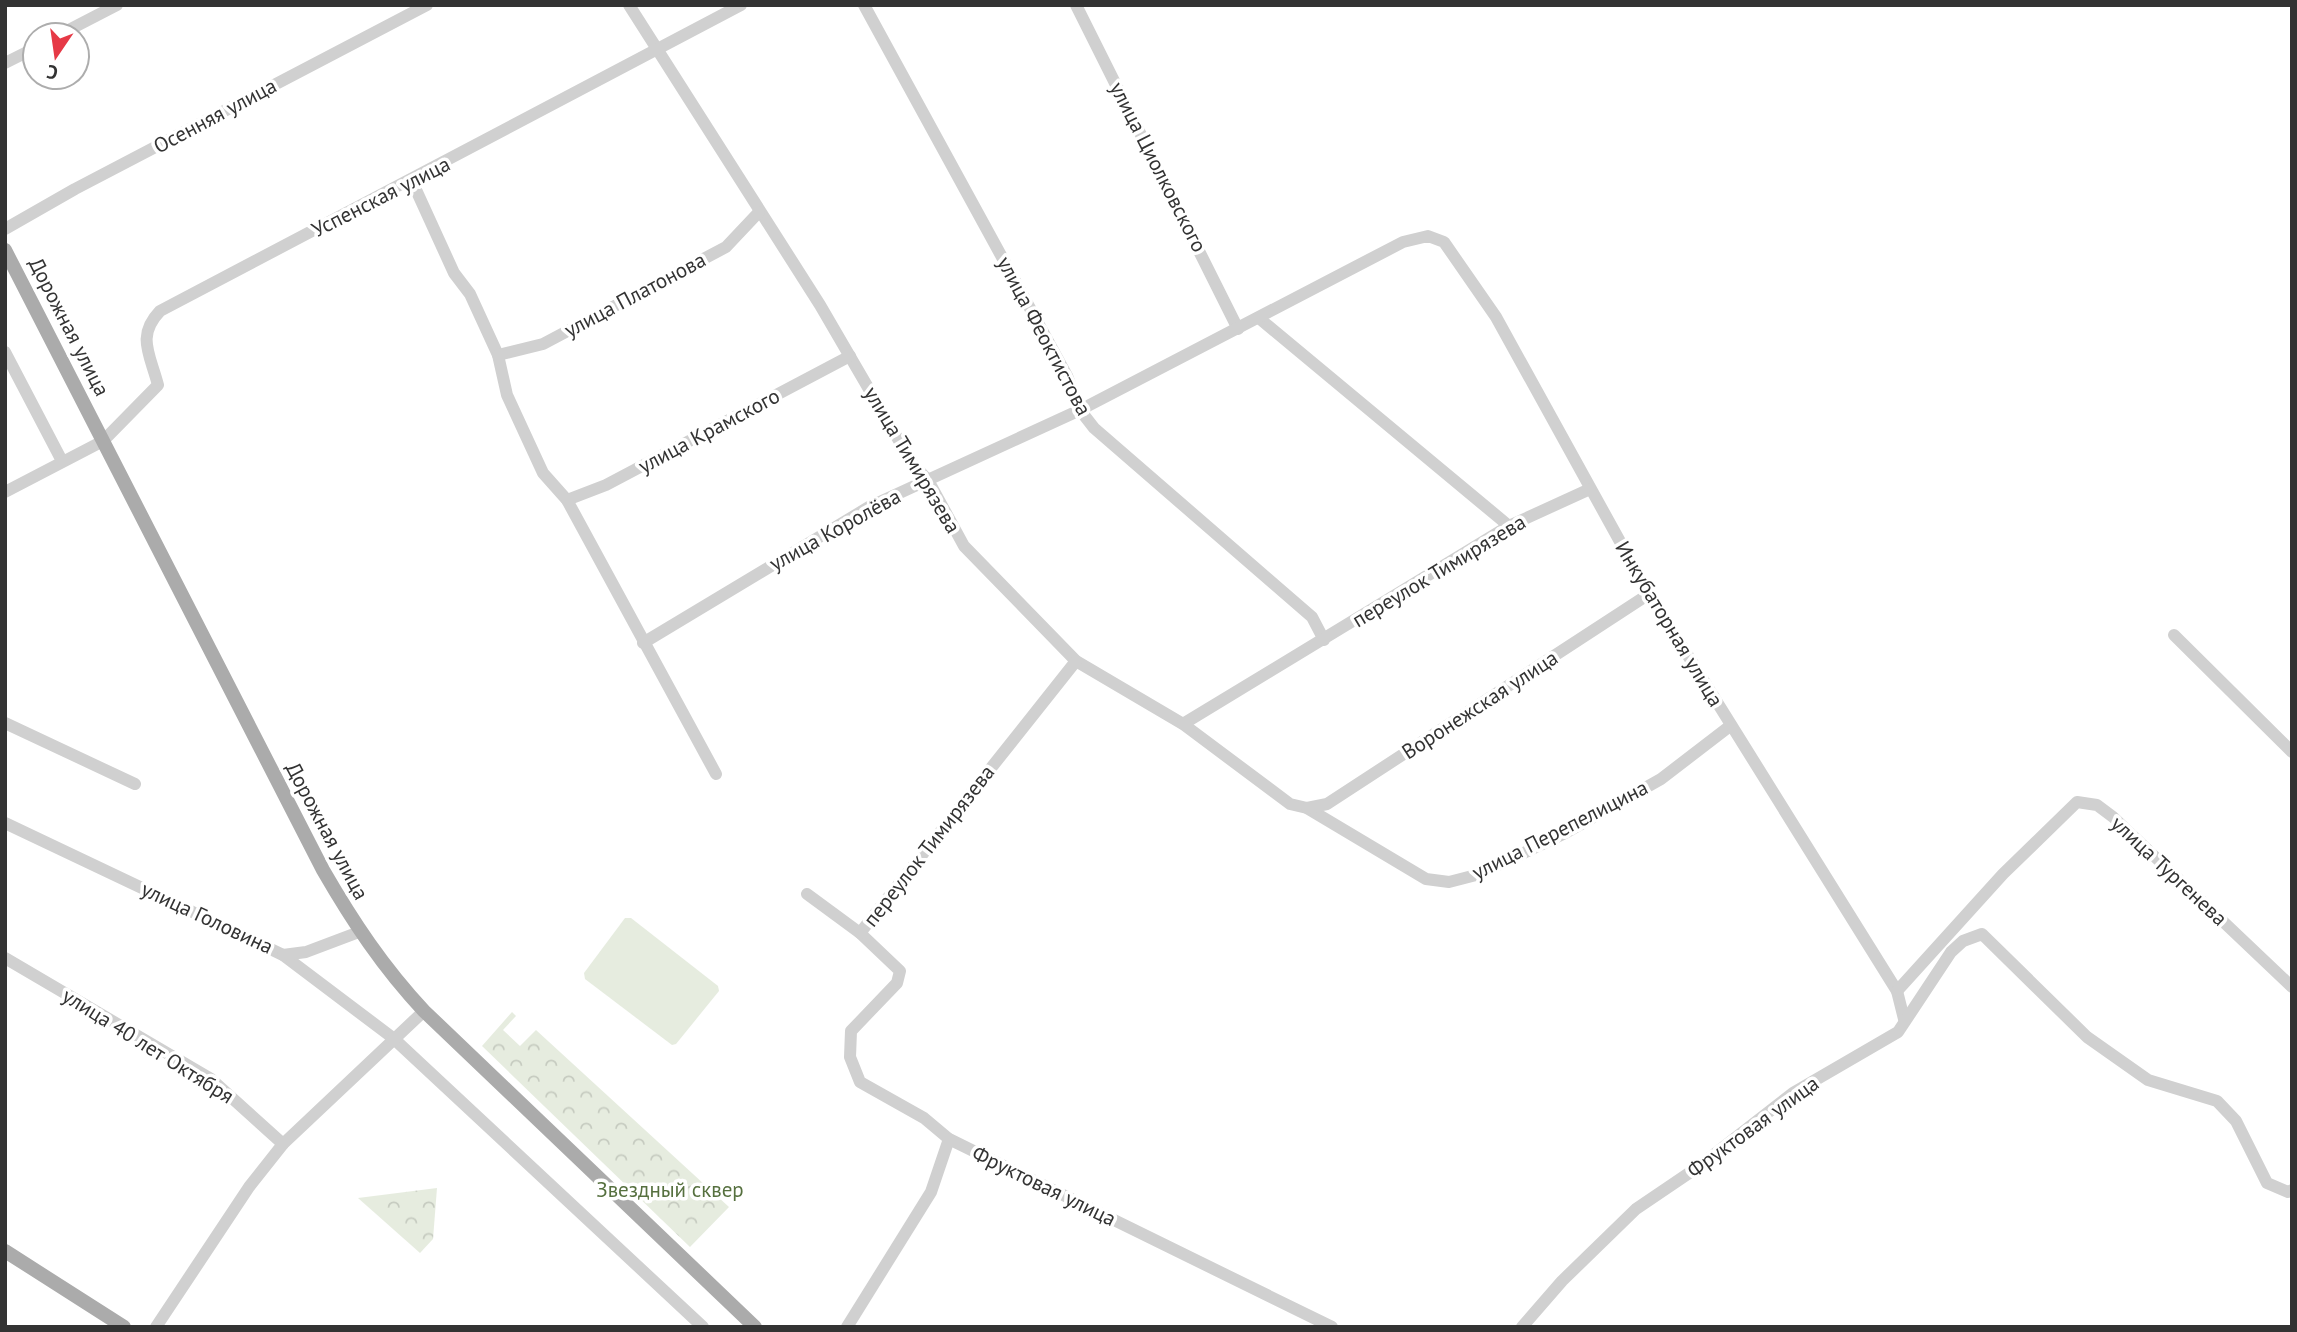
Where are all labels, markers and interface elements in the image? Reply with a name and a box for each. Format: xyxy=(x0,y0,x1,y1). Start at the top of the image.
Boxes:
north arrow xyxy=(21,21,91,91)
text: С xyxy=(44,60,60,85)
street label: Осенняя улица xyxy=(149,72,281,159)
street label: улица Циолковского xyxy=(1104,77,1213,256)
street label: Успенская улица xyxy=(307,150,455,243)
street label: улица Платонова xyxy=(559,246,710,343)
street label: улица Феоктистова xyxy=(991,252,1098,420)
street label: Дорожная улица xyxy=(23,253,116,401)
street label: улица Тимирязева xyxy=(858,381,967,538)
street label: улица Крамского xyxy=(633,382,784,479)
street label: улица Королёва xyxy=(764,482,905,577)
street label: переулок Тимирязева xyxy=(1347,508,1531,633)
street label: Инкубаторная улица xyxy=(1609,536,1730,712)
street label: Воронежская улица xyxy=(1397,644,1563,765)
street label: Дорожная улица xyxy=(280,757,375,904)
street label: переулок Тимирязева xyxy=(857,759,1000,932)
street label: улица Перепелицина xyxy=(1467,774,1652,886)
street label: улица Тургенева xyxy=(2105,810,2233,931)
street label: улица Головина xyxy=(137,875,278,960)
street label: улица 40 лет Октября xyxy=(57,982,239,1109)
street label: Фруктовая улица xyxy=(1681,1070,1824,1184)
street label: Фруктовая улица xyxy=(968,1139,1120,1232)
park label: Звездный сквер xyxy=(596,1176,744,1203)

